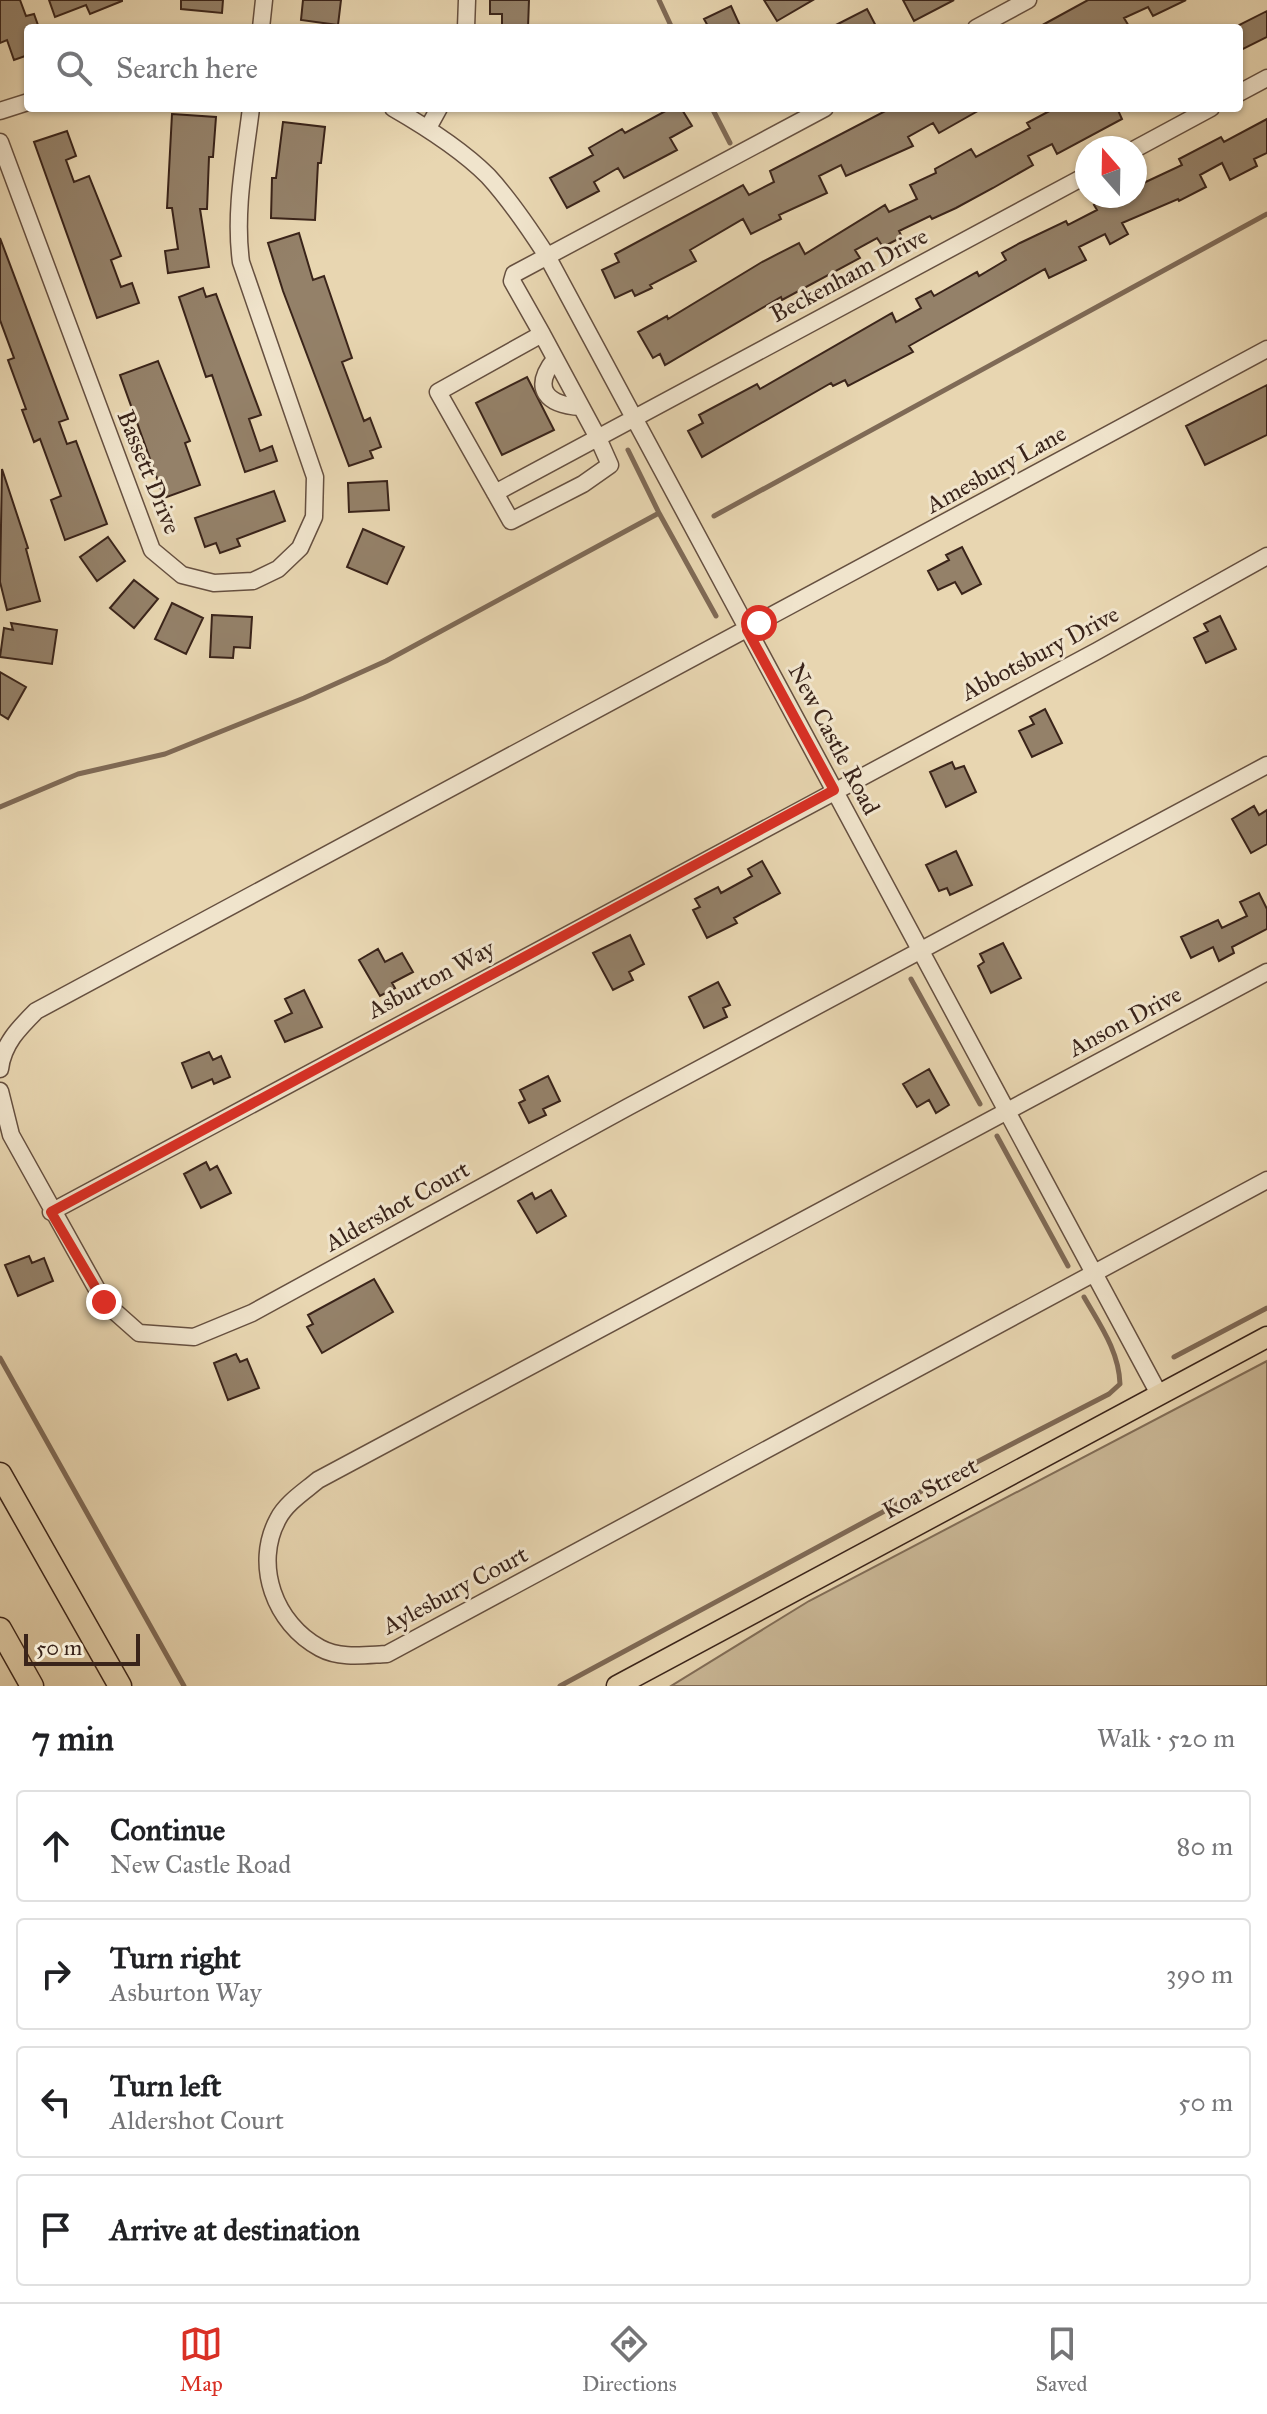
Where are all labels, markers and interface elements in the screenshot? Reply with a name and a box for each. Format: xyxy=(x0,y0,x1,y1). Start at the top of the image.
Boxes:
search box xyxy=(24,24,1243,112)
icon: search xyxy=(52,46,96,90)
text: Search here xyxy=(116,50,258,86)
north arrow xyxy=(1075,136,1147,208)
street label: Beckenham Drive xyxy=(765,221,933,329)
street label: Bassett Drive xyxy=(111,406,187,538)
street label: Amesbury Lane xyxy=(920,418,1071,520)
street label: Abbotsbury Drive xyxy=(955,599,1124,708)
route start xyxy=(741,605,777,641)
street label: New Castle Road xyxy=(781,658,887,820)
street label: Asburton Way xyxy=(361,933,500,1026)
street label: Anson Drive xyxy=(1062,979,1187,1064)
street label: Aldershot Court xyxy=(319,1154,475,1259)
route end xyxy=(86,1284,122,1320)
street label: Koa Street xyxy=(877,1450,983,1526)
street label: Aylesbury Court xyxy=(376,1539,533,1641)
scale bar xyxy=(24,1630,140,1666)
text: 50 m xyxy=(36,1634,82,1661)
text: 7 min xyxy=(32,1718,114,1759)
text: Walk · 520 m xyxy=(1097,1722,1235,1754)
text: Continue xyxy=(110,1812,225,1848)
icon: ahead xyxy=(34,1824,78,1868)
text: 80 m xyxy=(1177,1830,1233,1862)
text: New Castle Road xyxy=(110,1848,291,1880)
text: Turn right xyxy=(110,1940,241,1976)
icon: right xyxy=(34,1952,78,1996)
text: 390 m xyxy=(1166,1958,1233,1990)
text: Asburton Way xyxy=(110,1976,262,2008)
text: Turn left xyxy=(110,2068,221,2104)
icon: left xyxy=(34,2080,78,2124)
text: 50 m xyxy=(1178,2086,1233,2118)
text: Aldershot Court xyxy=(110,2104,284,2136)
icon: arrive xyxy=(34,2208,78,2252)
text: Arrive at destination xyxy=(110,2212,360,2248)
tab: Map xyxy=(179,2322,223,2397)
tab: Directions xyxy=(582,2322,677,2397)
tab: Saved xyxy=(1035,2322,1088,2397)

